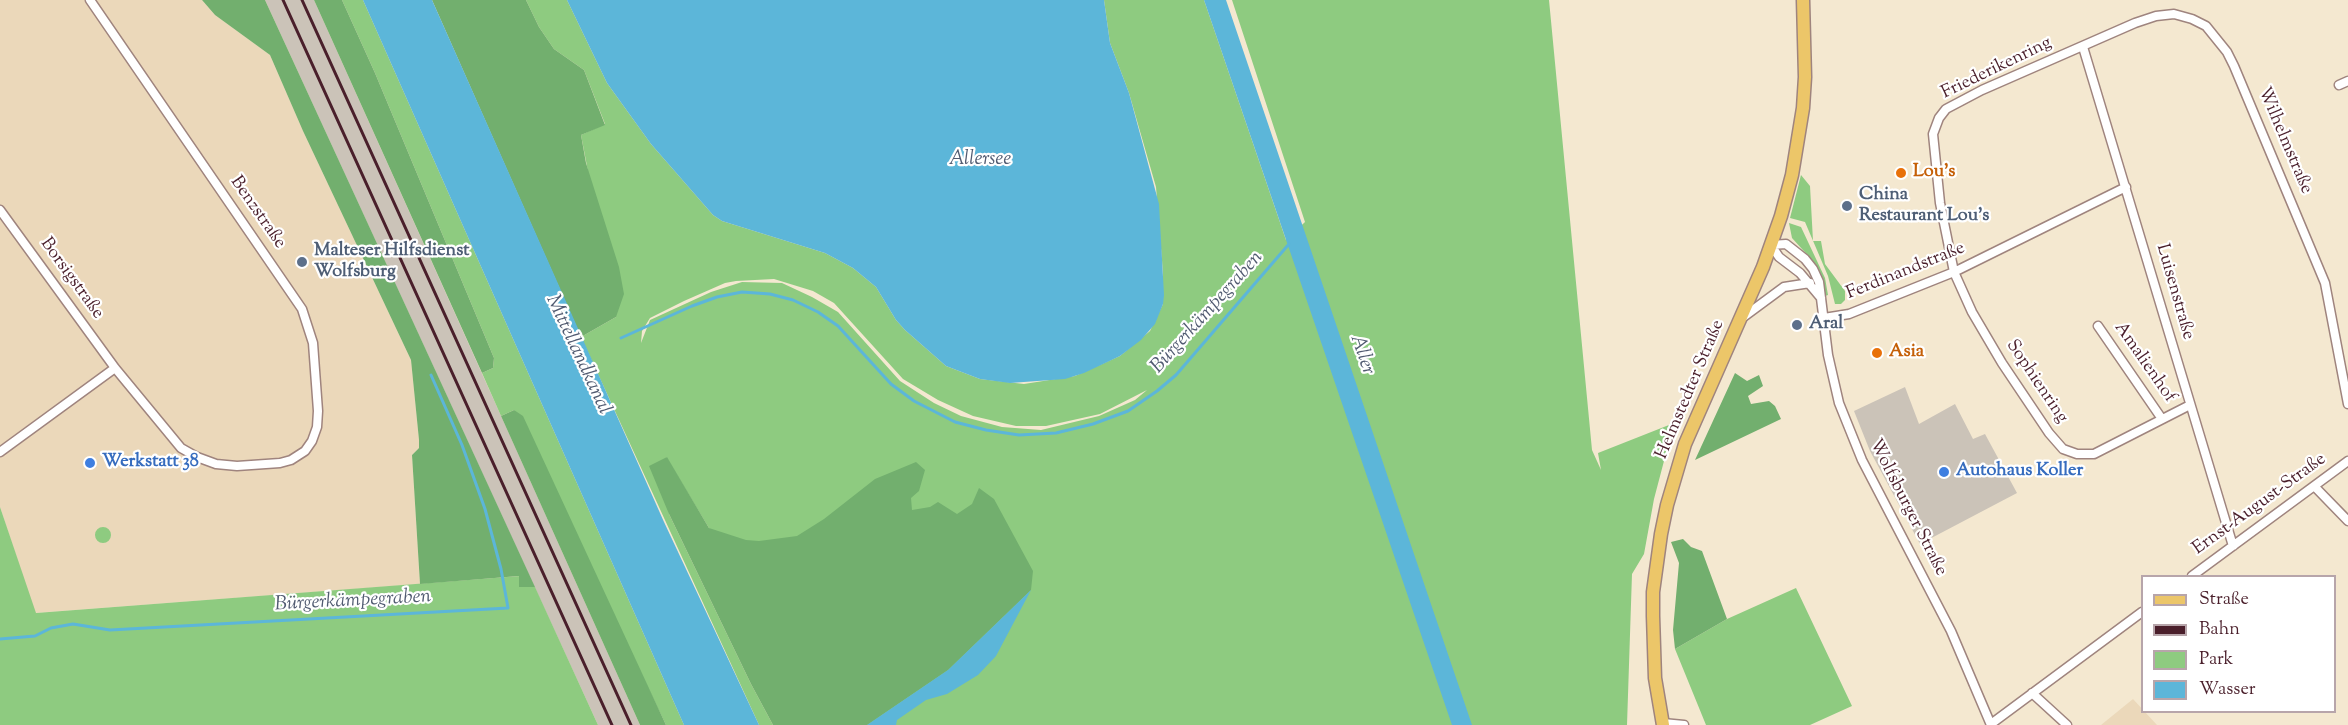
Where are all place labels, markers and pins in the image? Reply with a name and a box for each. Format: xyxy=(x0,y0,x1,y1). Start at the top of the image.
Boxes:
place label: Lou's xyxy=(1913,162,1955,184)
marker: Lou's xyxy=(1894,166,1908,180)
place label: China Restaurant Lou's xyxy=(1859,185,1989,228)
marker: China Restaurant Lou's xyxy=(1840,199,1854,213)
place label: Malteser Hilfsdienst Wolfsburg xyxy=(314,241,469,284)
marker: Malteser Hilfsdienst Wolfsburg xyxy=(295,255,309,269)
place label: Aral xyxy=(1809,314,1843,336)
marker: Aral xyxy=(1790,318,1804,332)
place label: Asia xyxy=(1889,342,1924,364)
marker: Asia xyxy=(1870,346,1884,360)
place label: Werkstatt 38 xyxy=(102,452,199,474)
marker: Werkstatt 38 xyxy=(83,456,97,470)
place label: Autohaus Koller xyxy=(1956,461,2083,483)
marker: Autohaus Koller xyxy=(1937,465,1951,479)

